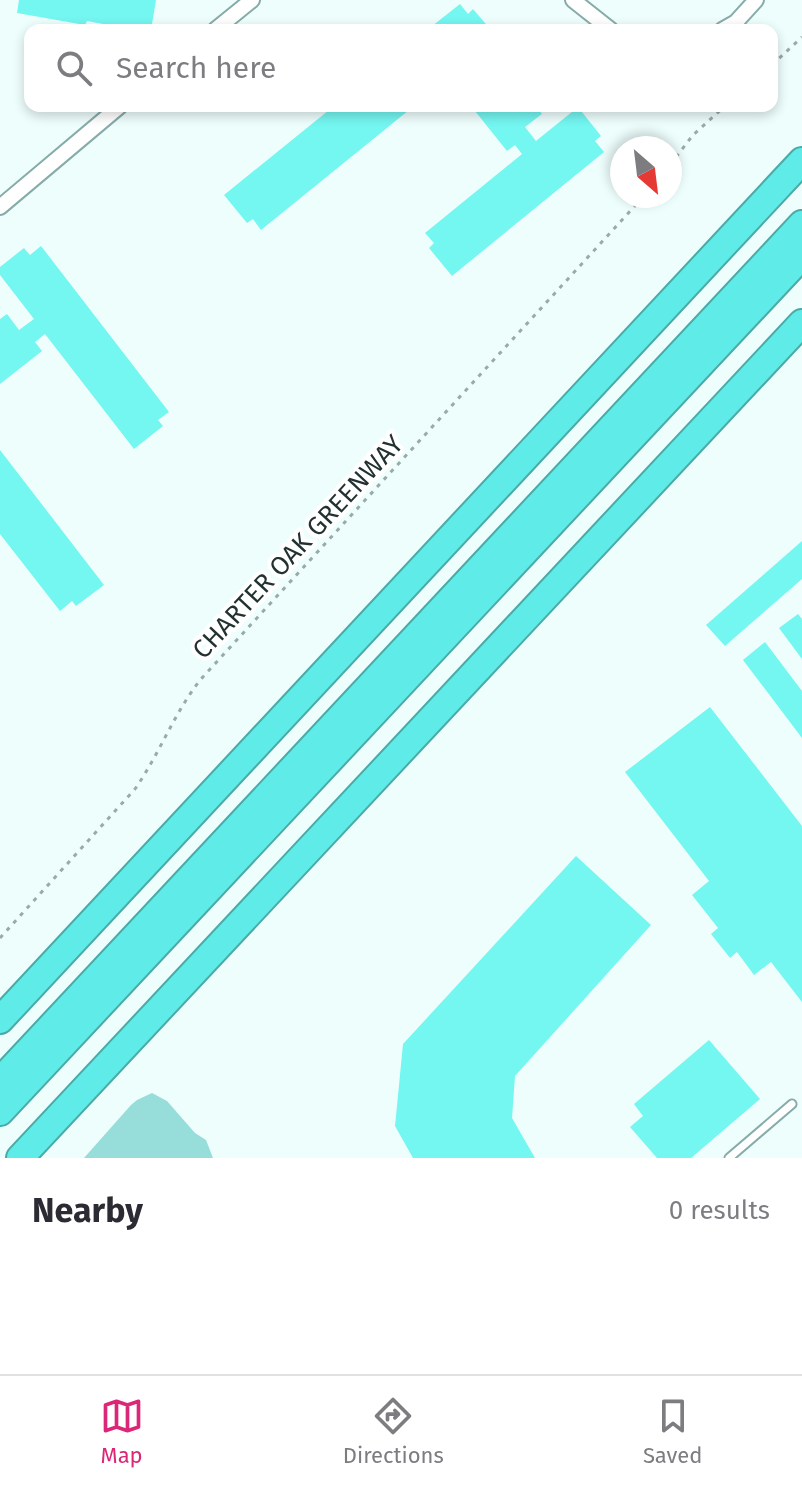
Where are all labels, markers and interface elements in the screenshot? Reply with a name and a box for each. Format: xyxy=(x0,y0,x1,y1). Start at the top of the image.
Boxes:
search box xyxy=(24,24,778,112)
icon: search xyxy=(52,46,96,90)
text: Search here xyxy=(116,50,276,86)
north arrow xyxy=(610,136,682,208)
street label: CHARTER OAK GREENWAY xyxy=(186,428,410,665)
text: Nearby xyxy=(32,1190,143,1231)
text: 0 results xyxy=(669,1195,770,1226)
tab: Map xyxy=(100,1394,144,1469)
tab: Directions xyxy=(343,1394,444,1469)
tab: Saved xyxy=(643,1394,702,1469)

